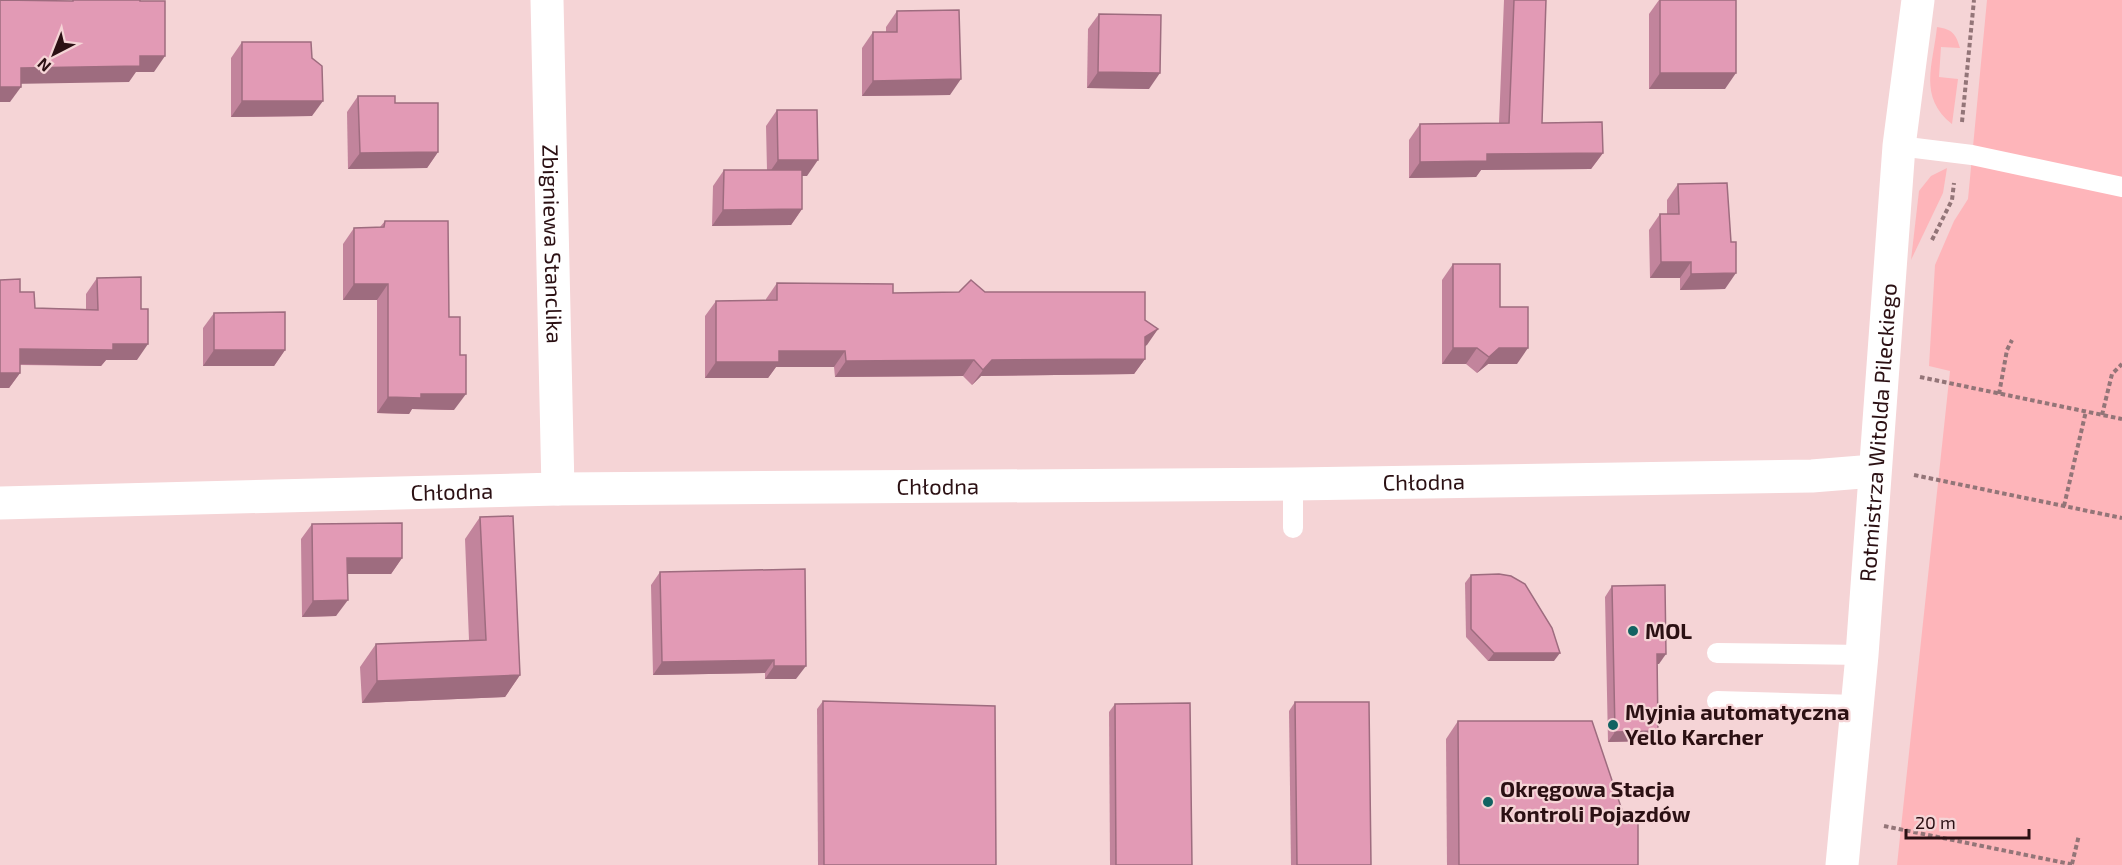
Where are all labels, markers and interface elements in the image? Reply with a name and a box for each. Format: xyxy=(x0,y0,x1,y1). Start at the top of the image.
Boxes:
north arrow xyxy=(24,24,84,84)
text: N xyxy=(33,55,54,76)
street label: Zbigniewa Stanclika xyxy=(538,144,569,344)
street label: Rotmistrza Witolda Pileckiego xyxy=(1853,282,1901,583)
street label: Chłodna xyxy=(1382,467,1465,495)
street label: Chłodna xyxy=(896,472,979,499)
street label: Chłodna xyxy=(410,477,493,505)
place label: MOL xyxy=(1645,617,1692,643)
marker: MOL xyxy=(1626,624,1640,638)
place label: Myjnia automatyczna Yello Karcher xyxy=(1625,698,1850,749)
marker: Myjnia automatyczna Yello Karcher xyxy=(1606,718,1620,732)
place label: Okręgowa Stacja Kontroli Pojazdów xyxy=(1500,775,1691,826)
marker: Okręgowa Stacja Kontroli Pojazdów xyxy=(1481,795,1495,809)
scale bar xyxy=(1906,802,2029,840)
text: 20 m xyxy=(1915,811,1956,833)

